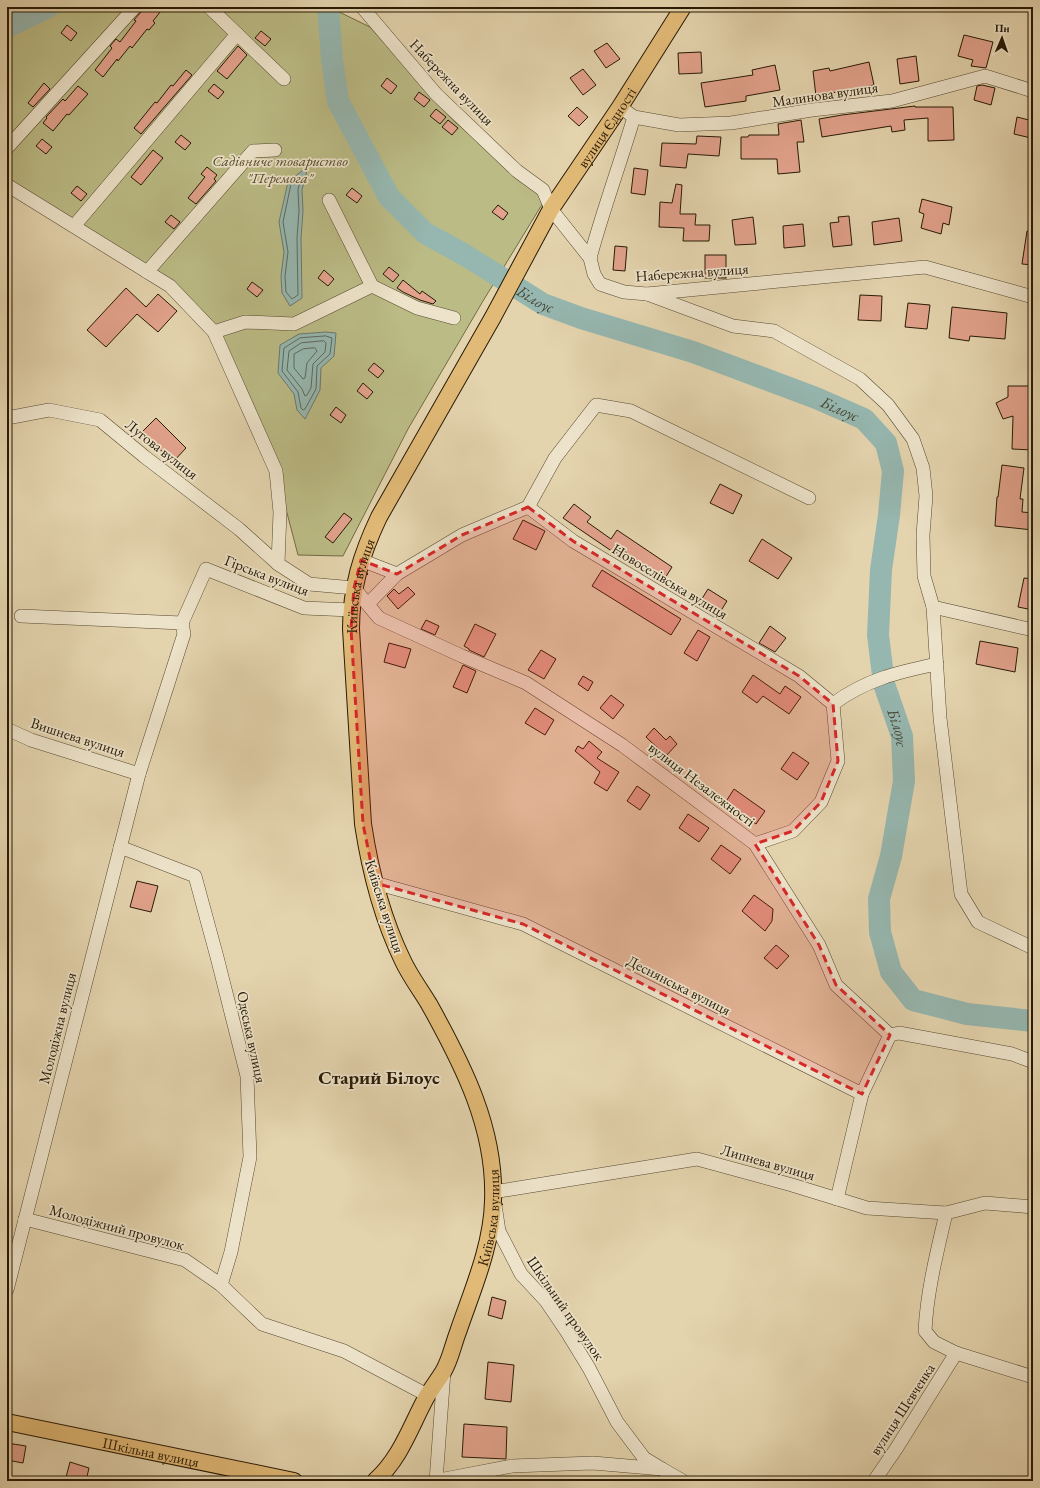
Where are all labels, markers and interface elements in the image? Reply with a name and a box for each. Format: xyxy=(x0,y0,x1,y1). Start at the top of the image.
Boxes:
north arrow xyxy=(982,18,1022,58)
text: Пн xyxy=(995,21,1011,35)
street label: Набережна вулиця xyxy=(406,35,498,130)
street label: Малинова вулиця xyxy=(771,77,879,111)
street label: вулиця Єдності xyxy=(572,83,640,171)
park label: Садівниче товариство "Перемога" xyxy=(212,151,348,187)
street label: Набережна вулиця xyxy=(635,259,750,285)
water label: Білоус xyxy=(512,279,558,318)
water label: Білоус xyxy=(817,391,863,426)
street label: Лугова вулиця xyxy=(122,415,202,484)
street label: Київська вулиця xyxy=(341,535,378,634)
street label: Новоселівська вулиця xyxy=(609,539,732,623)
street label: Гірська вулиця xyxy=(222,550,312,600)
water label: Білоус xyxy=(882,705,913,748)
street label: Вишнева вулиця xyxy=(28,713,128,761)
street label: вулиця Незалежності xyxy=(645,738,760,831)
street label: Київська вулиця xyxy=(361,857,409,956)
street label: Деснянська вулиця xyxy=(624,951,734,1019)
street label: Молодіжна вулиця xyxy=(34,970,80,1086)
street label: Одеська вулиця xyxy=(233,989,271,1085)
district label: Старий Білоус xyxy=(318,1065,440,1090)
street label: Липнева вулиця xyxy=(719,1139,818,1185)
street label: Київська вулиця xyxy=(472,1168,503,1268)
street label: Молодіжний провулок xyxy=(47,1200,187,1254)
street label: Шкільний провулок xyxy=(523,1252,609,1364)
street label: вулиця Шевченка xyxy=(865,1359,939,1459)
street label: Шкільна вулиця xyxy=(101,1432,201,1471)

